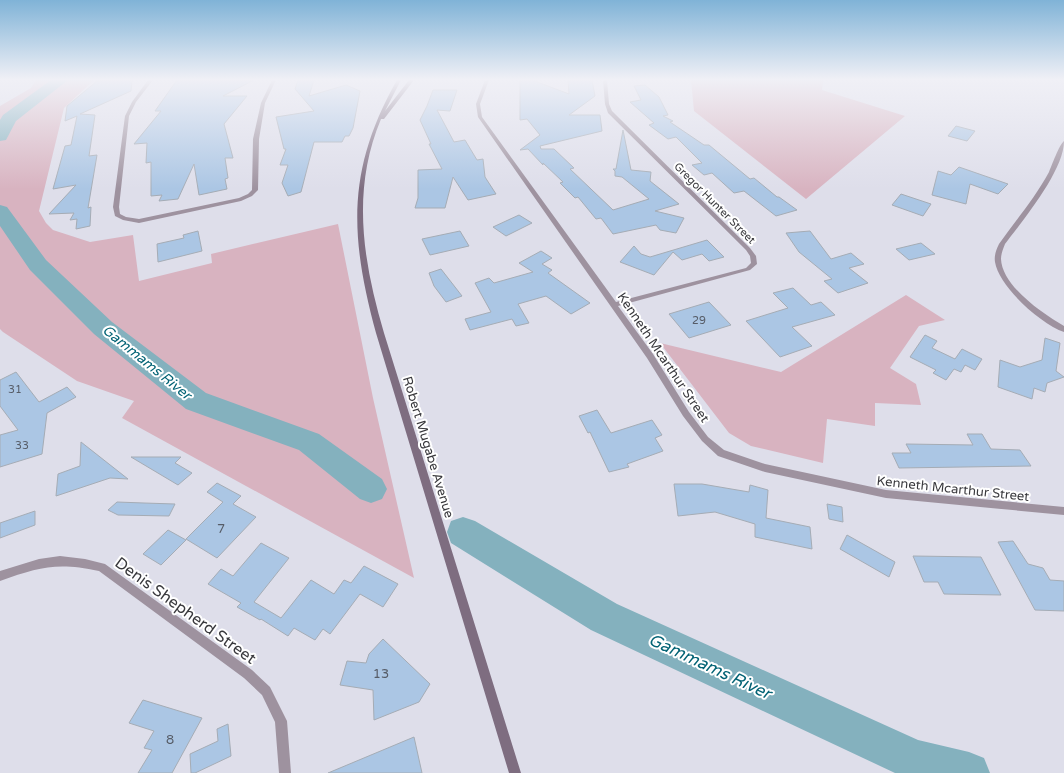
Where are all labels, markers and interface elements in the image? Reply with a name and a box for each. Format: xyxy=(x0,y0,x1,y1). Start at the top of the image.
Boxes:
street label: Gregor Hunter Street xyxy=(671,160,758,247)
street label: Kenneth Mcarthur Street xyxy=(614,290,713,426)
house number: 29 xyxy=(692,314,706,327)
water label: Gammams River xyxy=(99,321,196,404)
street label: Robert Mugabe Avenue xyxy=(399,375,457,520)
house number: 31 xyxy=(8,383,22,396)
house number: 33 xyxy=(15,439,29,452)
street label: Kenneth Mcarthur Street xyxy=(876,473,1030,505)
house number: 7 xyxy=(217,521,225,537)
street label: Denis Shepherd Street xyxy=(111,553,260,669)
water label: Gammams River xyxy=(645,629,777,705)
house number: 13 xyxy=(373,666,389,682)
house number: 8 xyxy=(166,732,174,748)

